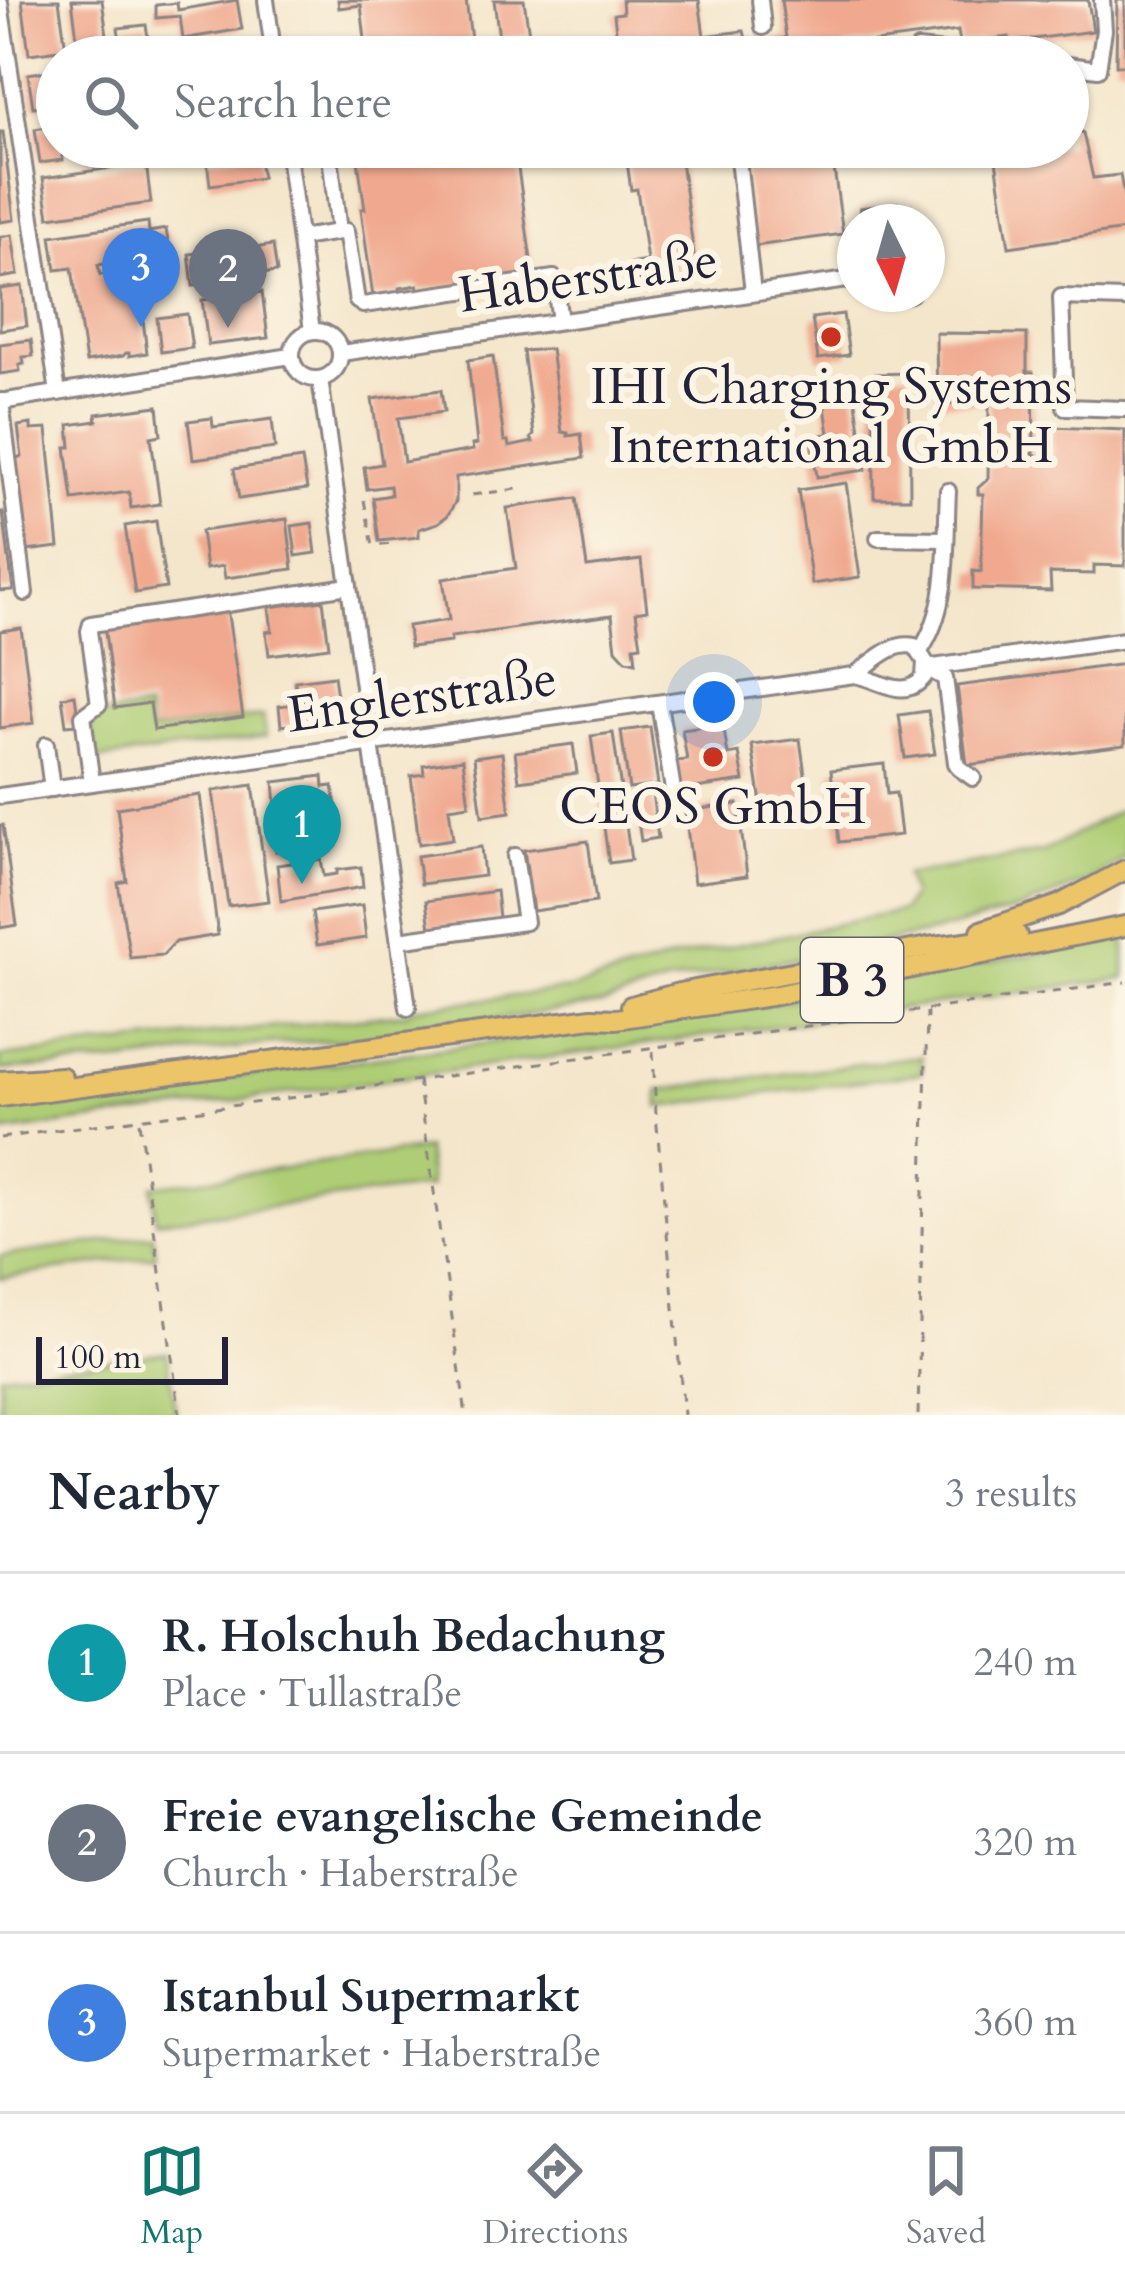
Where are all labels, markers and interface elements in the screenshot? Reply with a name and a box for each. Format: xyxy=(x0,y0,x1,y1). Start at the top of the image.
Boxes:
search box xyxy=(36,36,1089,168)
icon: search xyxy=(78,69,144,135)
text: Search here xyxy=(174,72,392,133)
north arrow xyxy=(837,204,945,312)
street label: Haberstraße xyxy=(454,225,722,331)
pin: 3 xyxy=(102,228,180,327)
pin: 2 xyxy=(189,229,267,328)
marker: IHI Charging Systems International GmbH xyxy=(818,324,844,350)
place label: IHI Charging Systems International GmbH xyxy=(590,352,1072,481)
street label: Englerstraße xyxy=(283,643,561,751)
your location xyxy=(684,672,744,732)
marker: CEOS GmbH xyxy=(700,744,726,770)
place label: CEOS GmbH xyxy=(559,772,867,842)
pin: 1 xyxy=(263,785,341,884)
road number: B 3 xyxy=(801,938,903,1022)
scale bar xyxy=(36,1331,228,1384)
text: 100 m xyxy=(54,1335,141,1380)
text: Nearby xyxy=(48,1458,220,1528)
text: 3 results xyxy=(945,1467,1077,1520)
text: R. Holschuh Bedachung xyxy=(162,1606,665,1667)
text: 1 xyxy=(77,1636,97,1689)
text: 240 m xyxy=(974,1636,1077,1689)
text: Place · Tullastraße xyxy=(162,1667,462,1720)
text: Freie evangelische Gemeinde xyxy=(162,1786,763,1847)
text: 2 xyxy=(77,1816,97,1869)
text: 320 m xyxy=(974,1816,1077,1869)
text: Church · Haberstraße xyxy=(162,1847,519,1900)
text: Istanbul Supermarkt xyxy=(162,1966,579,2027)
text: 3 xyxy=(77,1996,97,2049)
text: 360 m xyxy=(974,1996,1077,2049)
text: Supermarket · Haberstraße xyxy=(162,2027,601,2080)
tab: Map xyxy=(139,2138,205,2255)
tab: Directions xyxy=(483,2138,628,2255)
tab: Saved xyxy=(906,2138,986,2255)

